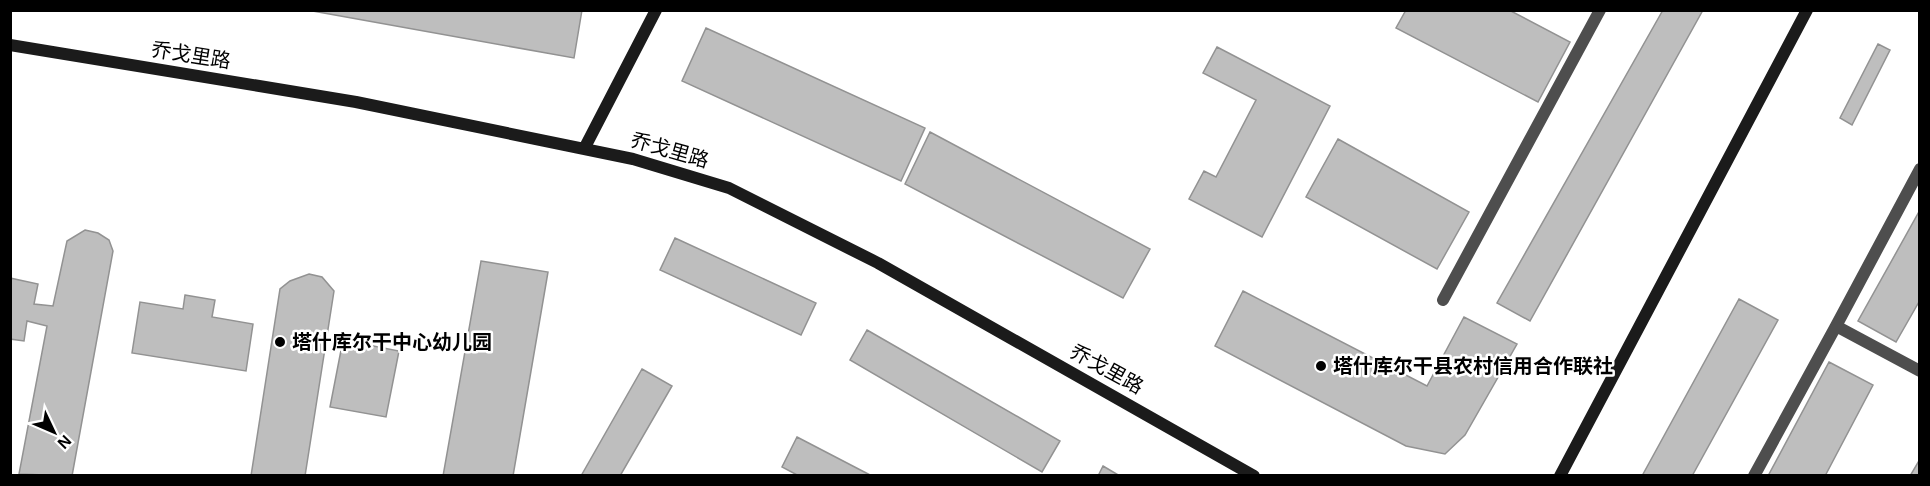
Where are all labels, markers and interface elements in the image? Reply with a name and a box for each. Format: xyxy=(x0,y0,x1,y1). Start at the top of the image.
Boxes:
street label: 乔戈里路 xyxy=(150,38,232,72)
street label: 乔戈里路 xyxy=(629,128,711,172)
place label: 塔什库尔干中心幼儿园 xyxy=(292,331,492,353)
marker: 塔什库尔干中心幼儿园 xyxy=(273,335,287,349)
street label: 乔戈里路 xyxy=(1067,340,1147,398)
place label: 塔什库尔干县农村信用合作联社 xyxy=(1333,355,1613,377)
marker: 塔什库尔干县农村信用合作联社 xyxy=(1314,359,1328,373)
north arrow xyxy=(24,402,84,462)
text: N xyxy=(54,432,75,452)

